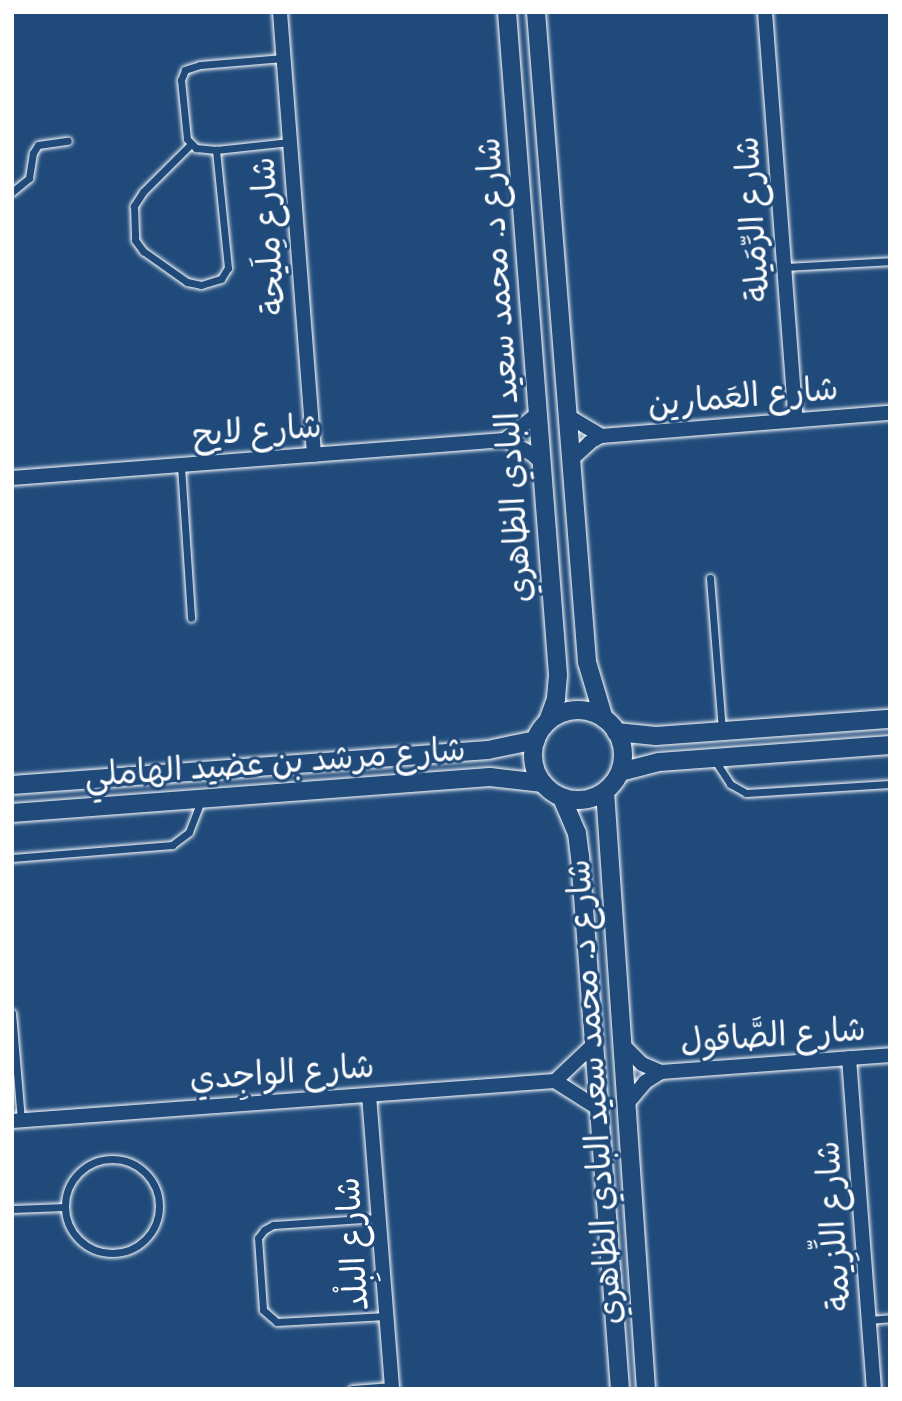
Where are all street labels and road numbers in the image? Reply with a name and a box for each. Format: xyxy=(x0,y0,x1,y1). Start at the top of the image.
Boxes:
street label: شارع الرِّمَيلة xyxy=(727,135,779,303)
street label: شارع د. محمد سعيد البادي الظاهري xyxy=(469,136,541,604)
street label: شارع مِلَيحة xyxy=(244,156,294,316)
street label: شارع العَمارين xyxy=(646,369,840,425)
street label: شارع لايح xyxy=(191,407,323,455)
street label: شارع مرشد بن عضيد الهاملي xyxy=(83,730,467,796)
street label: شارع د. محمد سعيد البادي الظاهري xyxy=(559,858,631,1326)
street label: شارع الصَّاقول xyxy=(679,1010,867,1062)
street label: شارع الواجِدي xyxy=(188,1047,376,1099)
street label: شارع اللِّزِيمة xyxy=(808,1140,860,1312)
street label: شارع البِلْد xyxy=(329,1176,377,1312)

